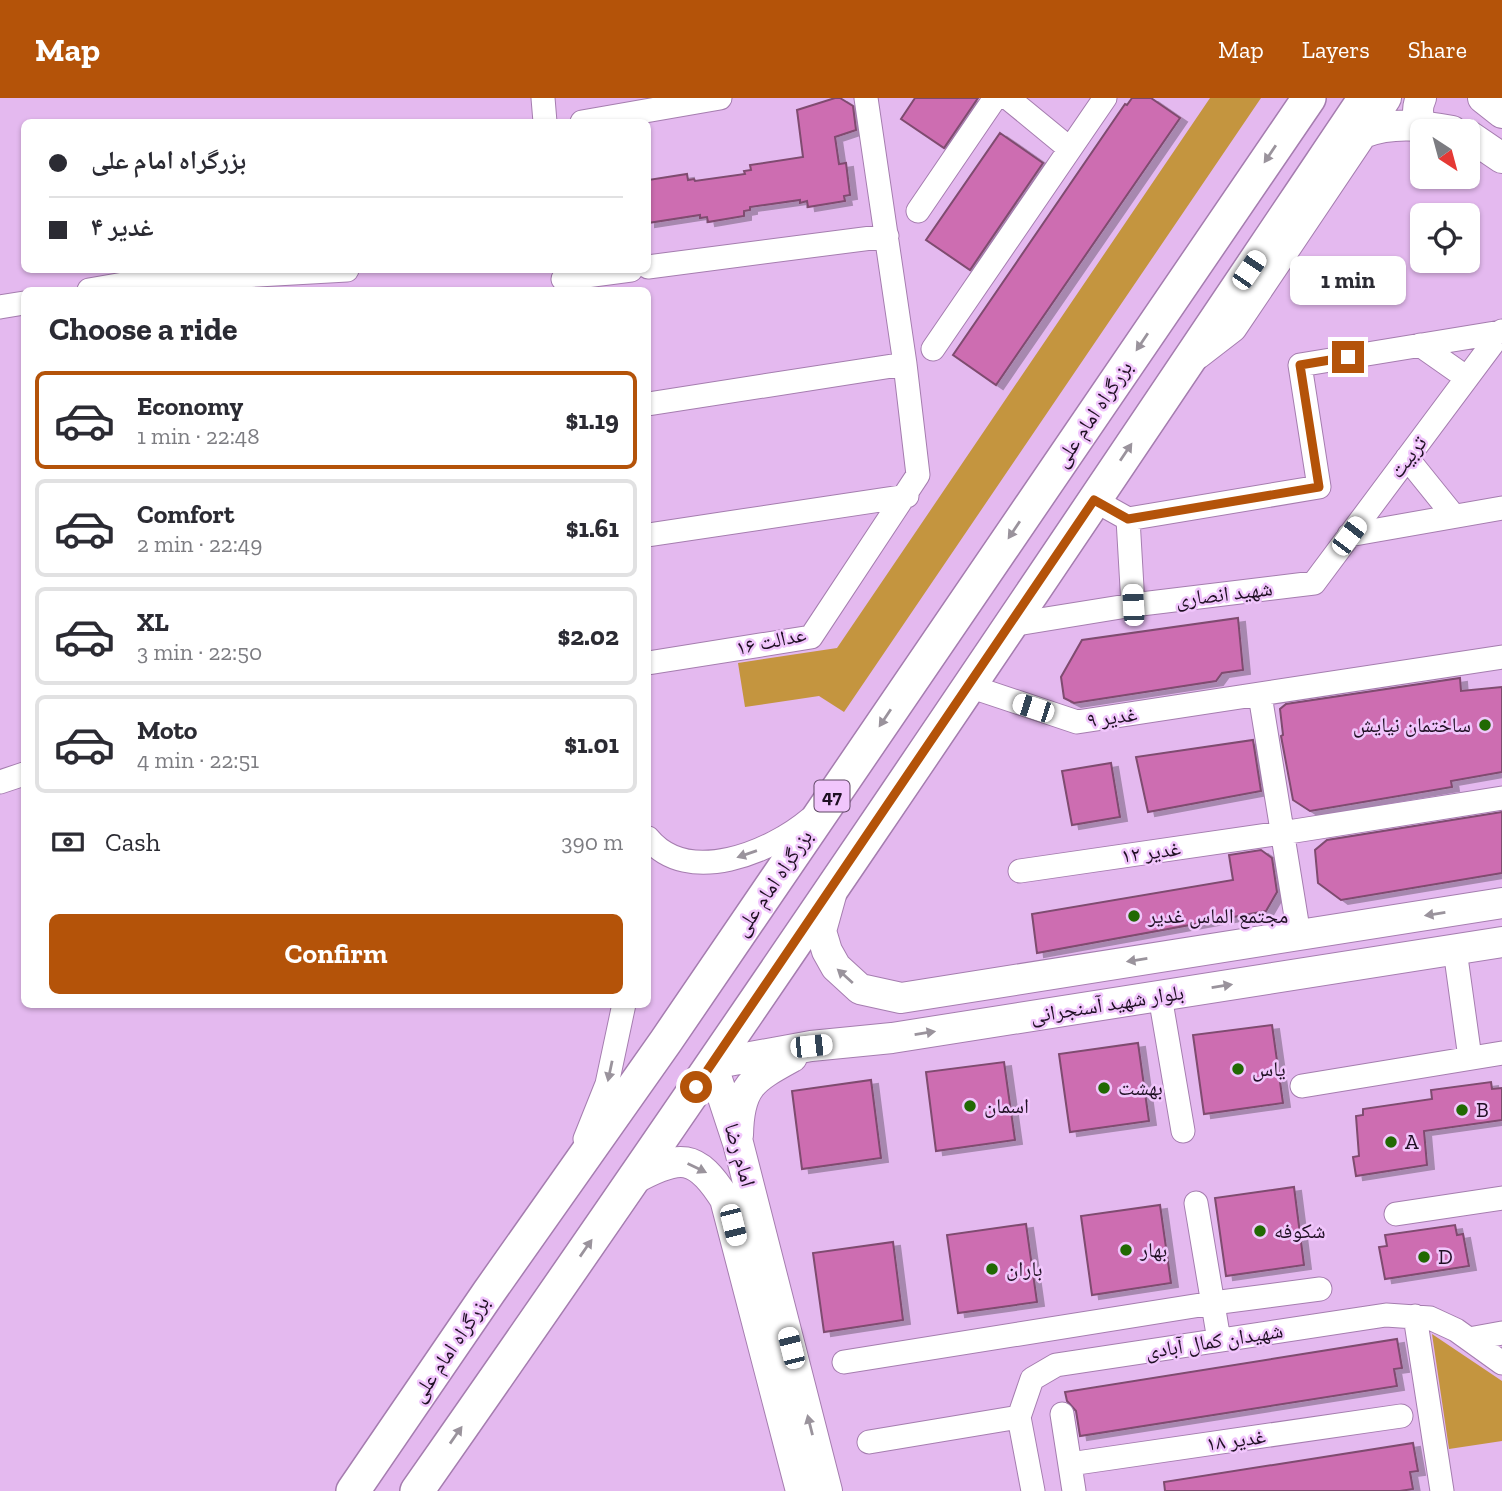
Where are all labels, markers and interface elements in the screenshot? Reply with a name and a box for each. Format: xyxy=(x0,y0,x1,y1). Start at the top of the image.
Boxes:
text: Map xyxy=(35,30,100,69)
text: Map xyxy=(1218,35,1264,64)
text: Layers xyxy=(1302,35,1370,64)
text: Share xyxy=(1408,35,1467,64)
north arrow xyxy=(1410,119,1480,189)
map controls xyxy=(1410,119,1480,273)
text: بزرگراه امام علی xyxy=(91,144,246,176)
one-way arrow xyxy=(1263,145,1277,163)
button: locate xyxy=(1410,203,1480,273)
text: غدیر ۴ xyxy=(91,211,154,243)
car xyxy=(1229,247,1270,293)
callout: 1 min xyxy=(1290,256,1406,304)
text: 1 min xyxy=(1321,266,1375,294)
text: Choose a ride xyxy=(49,310,237,348)
one-way arrow xyxy=(1135,333,1149,351)
route end xyxy=(1332,341,1364,373)
street label: بزرگراه امام علی xyxy=(1048,356,1139,473)
icon: car xyxy=(53,389,116,452)
text: Economy xyxy=(137,390,243,422)
text: $1.19 xyxy=(565,404,619,436)
text: 1 min · 22:48 xyxy=(137,422,260,450)
street label: تربیت xyxy=(1384,431,1431,483)
one-way arrow xyxy=(1119,443,1133,461)
icon: car xyxy=(53,497,116,560)
text: Comfort xyxy=(137,498,234,530)
text: $1.61 xyxy=(566,512,619,544)
car xyxy=(1328,513,1371,559)
one-way arrow xyxy=(1007,521,1021,539)
text: 2 min · 22:49 xyxy=(137,530,262,558)
street label: شهید انصاری xyxy=(1174,575,1274,612)
car xyxy=(1122,583,1145,627)
icon: car xyxy=(53,605,116,668)
text: XL xyxy=(137,606,169,638)
text: $2.02 xyxy=(557,620,619,652)
street label: عدالت ۱۶ xyxy=(734,621,809,660)
text: 3 min · 22:50 xyxy=(137,638,262,666)
car xyxy=(1010,692,1057,724)
street label: غدیر ۹ xyxy=(1085,701,1139,732)
one-way arrow xyxy=(878,709,892,727)
place label: ساختمان نیایش xyxy=(1353,712,1471,738)
icon: car xyxy=(53,713,116,776)
text: Moto xyxy=(137,714,197,746)
marker: ساختمان نیایش xyxy=(1477,717,1493,733)
text: $1.01 xyxy=(564,728,619,760)
text: 4 min · 22:51 xyxy=(137,746,259,774)
road number: 47 xyxy=(814,780,850,811)
icon: cash xyxy=(49,823,87,861)
street label: بزرگراه امام علی xyxy=(728,825,819,942)
text: Cash xyxy=(105,826,160,858)
text: 390 m xyxy=(561,828,623,856)
street label: غدیر ۱۲ xyxy=(1120,835,1183,868)
one-way arrow xyxy=(737,849,758,860)
place label: مجتمع الماس غدیر xyxy=(1147,903,1288,929)
marker: مجتمع الماس غدیر xyxy=(1126,908,1142,924)
one-way arrow xyxy=(1423,908,1445,919)
button: Confirm xyxy=(49,914,623,994)
one-way arrow xyxy=(1126,955,1148,966)
one-way arrow xyxy=(837,968,854,984)
street label: بلوار شهید آسنجرانی xyxy=(1028,979,1186,1029)
one-way arrow xyxy=(1211,980,1233,991)
one-way arrow xyxy=(914,1027,936,1038)
car xyxy=(790,1033,833,1059)
place label: یاس xyxy=(1252,1056,1286,1082)
one-way arrow xyxy=(604,1060,615,1082)
marker: یاس xyxy=(1230,1061,1246,1077)
route start xyxy=(680,1071,712,1103)
place label: بهشت xyxy=(1118,1075,1163,1100)
marker: بهشت xyxy=(1096,1080,1112,1096)
place label: اسمان xyxy=(984,1093,1029,1118)
place label: B xyxy=(1476,1097,1489,1122)
marker: اسمان xyxy=(962,1098,978,1114)
marker: B xyxy=(1454,1102,1470,1118)
street label: امام رضا xyxy=(718,1120,761,1190)
place label: A xyxy=(1405,1129,1419,1154)
marker: A xyxy=(1383,1134,1399,1150)
one-way arrow xyxy=(686,1162,707,1174)
car xyxy=(718,1202,749,1248)
place label: شکوفه xyxy=(1274,1218,1326,1243)
marker: شکوفه xyxy=(1252,1223,1268,1239)
place label: بهار xyxy=(1139,1237,1167,1262)
one-way arrow xyxy=(579,1239,592,1258)
marker: بهار xyxy=(1118,1242,1134,1258)
place label: D xyxy=(1438,1244,1453,1269)
marker: D xyxy=(1416,1249,1432,1265)
place label: باران xyxy=(1006,1256,1043,1281)
marker: باران xyxy=(984,1261,1000,1277)
street label: بزرگراه امام علی xyxy=(405,1291,496,1408)
street label: شهیدان کمال آبادی xyxy=(1143,1317,1285,1364)
car xyxy=(776,1325,807,1371)
one-way arrow xyxy=(804,1414,815,1436)
street label: غدیر ۱۸ xyxy=(1205,1423,1268,1456)
one-way arrow xyxy=(449,1426,463,1444)

